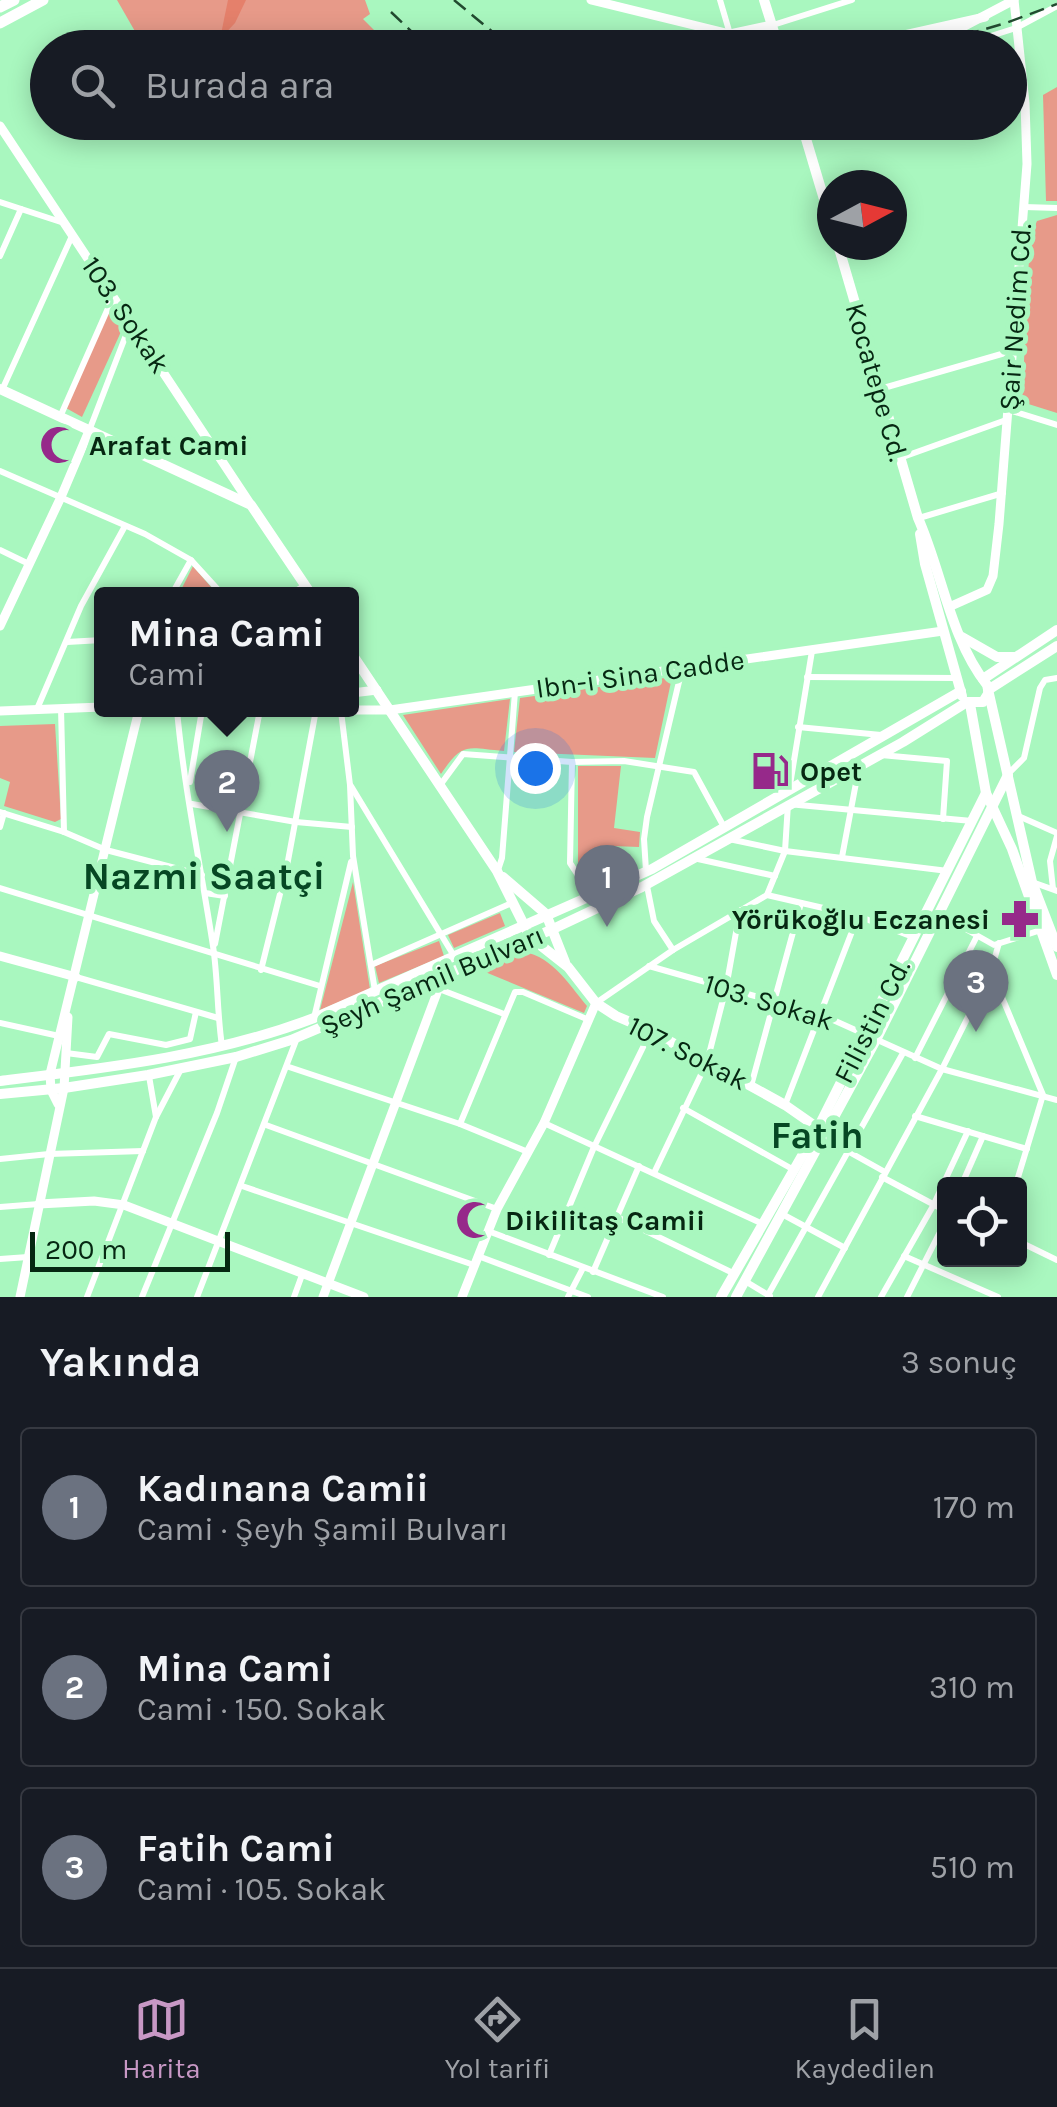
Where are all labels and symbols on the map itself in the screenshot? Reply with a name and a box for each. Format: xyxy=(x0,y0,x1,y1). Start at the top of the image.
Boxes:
north arrow xyxy=(817,170,907,260)
street label: Şair Nedim Cd. xyxy=(992,222,1038,412)
street label: 103. Sokak xyxy=(75,251,177,379)
street label: Kocatepe Cd. xyxy=(839,299,915,465)
mosque icon: Arafat Cami xyxy=(38,424,80,466)
place label: Arafat Cami xyxy=(89,429,249,462)
street label: Ibn-i Sina Cadde xyxy=(534,643,746,705)
your location xyxy=(510,743,561,794)
pin: 2 xyxy=(194,750,260,832)
fuel station icon: Opet xyxy=(749,750,791,792)
place label: Opet xyxy=(800,755,862,788)
pin: 1 xyxy=(574,844,640,927)
district label: Nazmi Saatçi xyxy=(83,854,325,899)
pharmacy icon: Yörükoğlu Eczanesi xyxy=(999,898,1041,940)
place label: Yörükoğlu Eczanesi xyxy=(732,903,990,936)
street label: Şeyh Şamil Bulvarı xyxy=(315,918,549,1042)
pin: 3 xyxy=(944,950,1008,1032)
street label: Filistin Cd. xyxy=(827,953,917,1089)
street label: 103. Sokak xyxy=(700,967,838,1037)
street label: 107. Sokak xyxy=(623,1009,753,1097)
district label: Fatih xyxy=(770,1113,864,1158)
mosque icon: Dikilitaş Camii xyxy=(454,1199,496,1241)
place label: Dikilitaş Camii xyxy=(505,1204,705,1237)
scale bar xyxy=(30,1227,230,1272)

